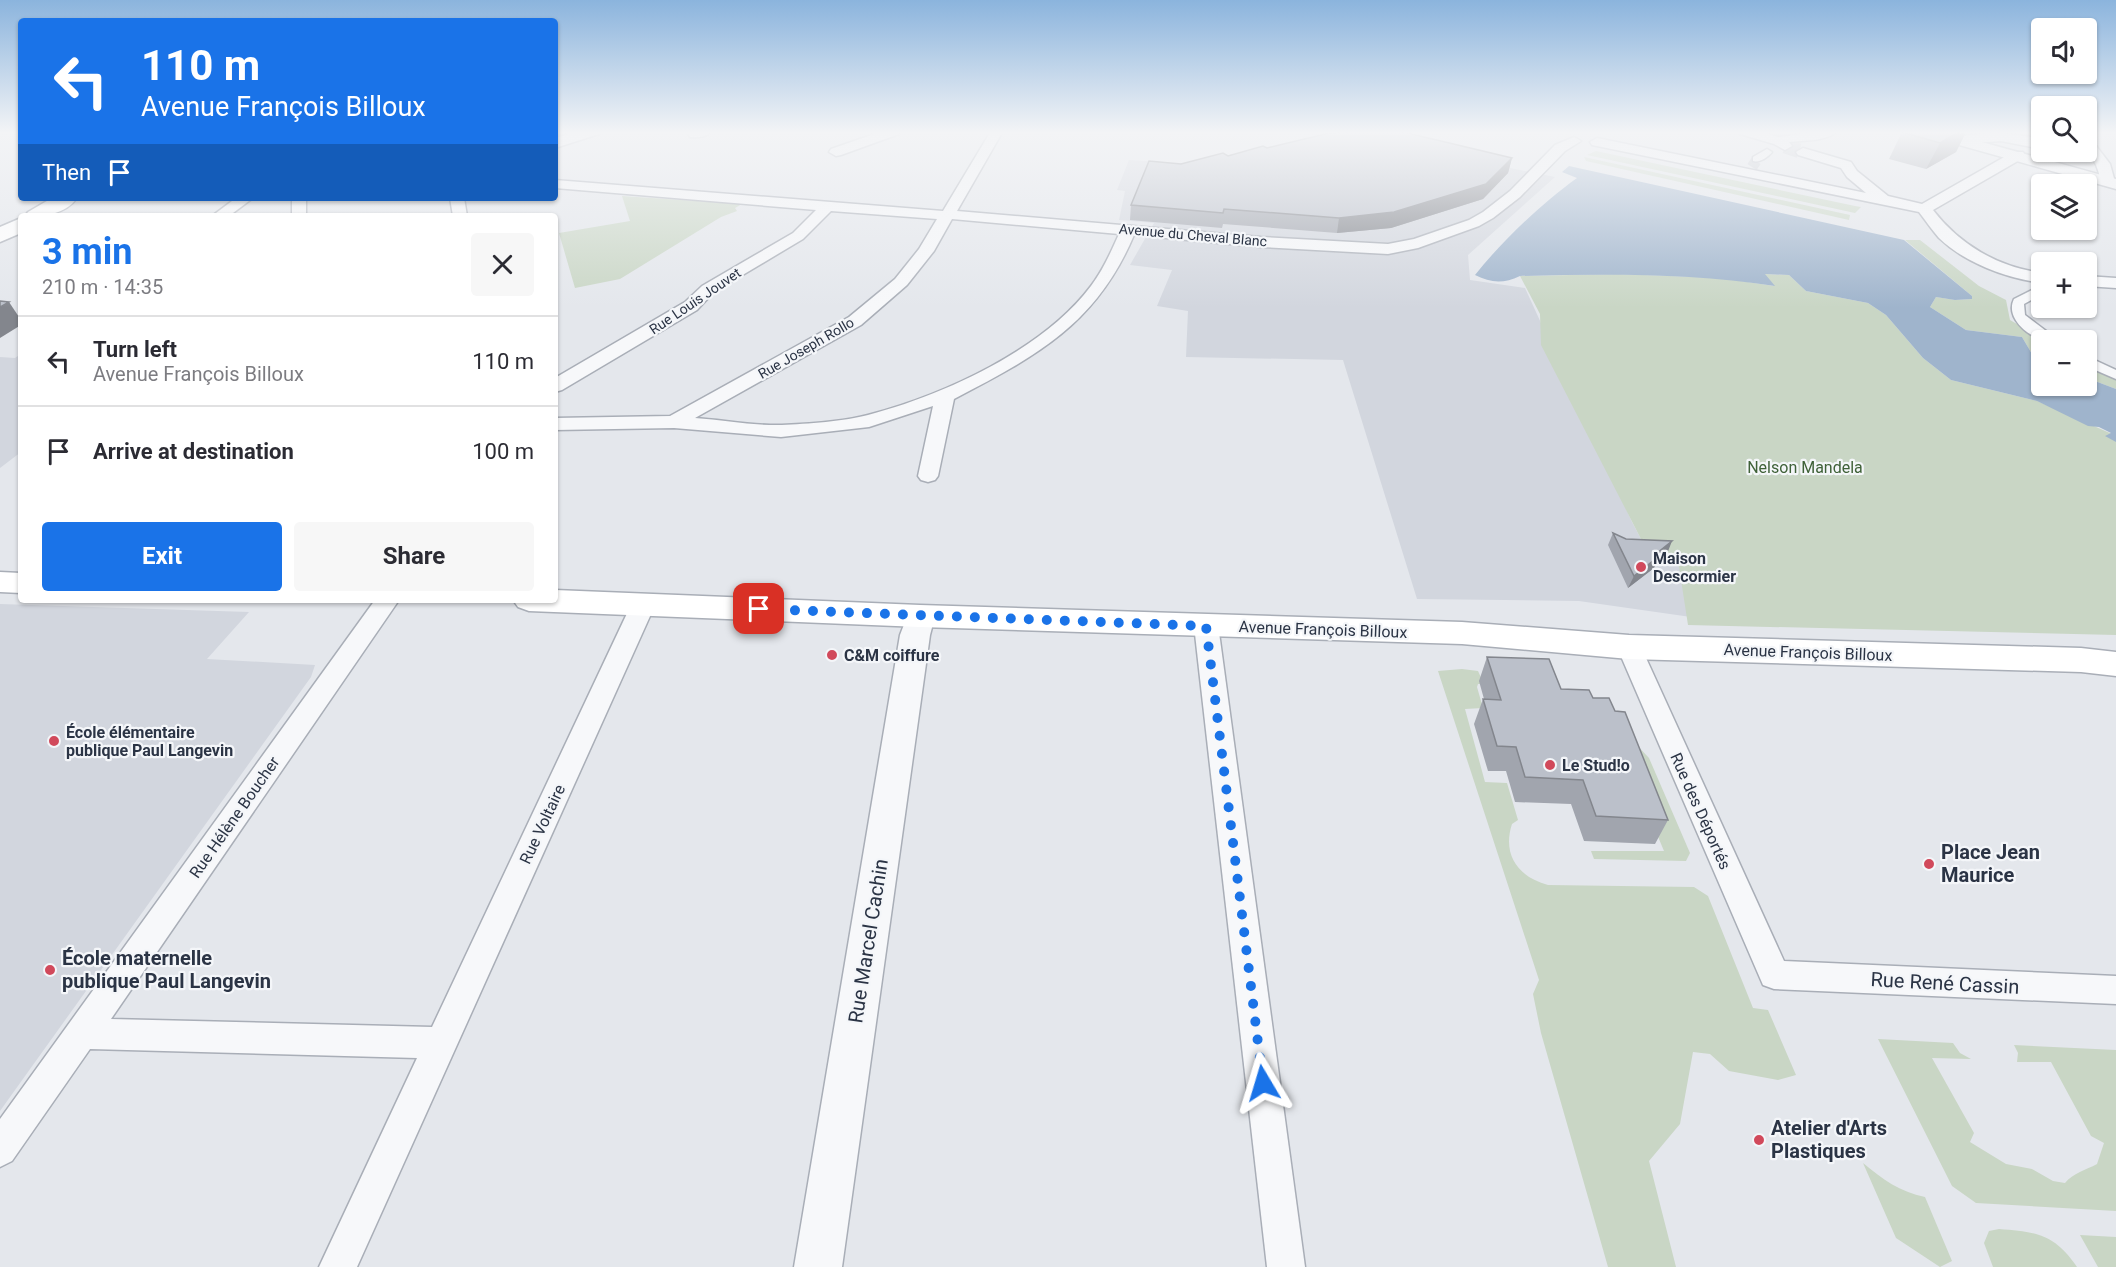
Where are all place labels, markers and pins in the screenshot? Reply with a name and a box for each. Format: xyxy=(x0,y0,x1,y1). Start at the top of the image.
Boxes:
place label: Maison Descormier xyxy=(1653,549,1736,586)
marker: Maison Descormier xyxy=(1634,560,1648,574)
pin xyxy=(733,583,784,634)
place label: C&M coiffure xyxy=(844,646,940,665)
marker: C&M coiffure xyxy=(825,648,839,662)
place label: École élémentaire publique Paul Langevin xyxy=(66,723,233,760)
marker: École élémentaire publique Paul Langevin xyxy=(47,734,61,748)
place label: Le Stud!o xyxy=(1562,756,1630,775)
marker: Le Stud!o xyxy=(1543,758,1557,772)
place label: Place Jean Maurice xyxy=(1941,840,2040,887)
marker: Place Jean Maurice xyxy=(1922,857,1936,871)
place label: École maternelle publique Paul Langevin xyxy=(62,946,271,993)
marker: École maternelle publique Paul Langevin xyxy=(43,963,57,977)
place label: Atelier d'Arts Plastiques xyxy=(1771,1116,1887,1163)
marker: Atelier d'Arts Plastiques xyxy=(1752,1133,1766,1147)

